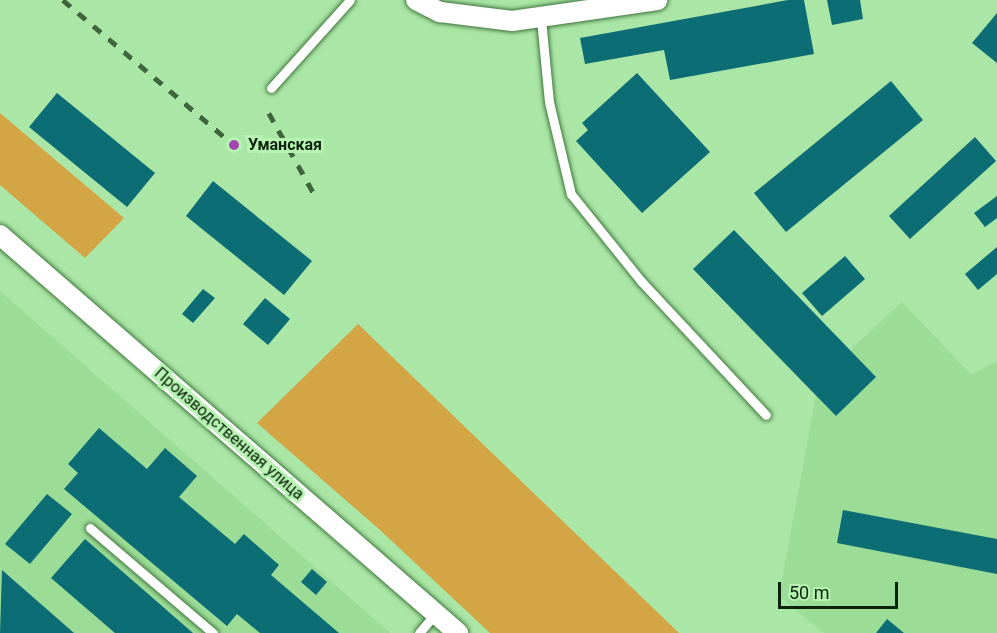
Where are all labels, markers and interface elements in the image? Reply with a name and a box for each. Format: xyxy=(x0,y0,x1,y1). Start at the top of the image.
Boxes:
place label: Уманская xyxy=(248,135,322,155)
marker: Уманская xyxy=(225,136,243,154)
street label: Производственная улица xyxy=(150,364,308,504)
scale bar xyxy=(781,570,901,608)
text: 50 m xyxy=(789,582,829,603)

